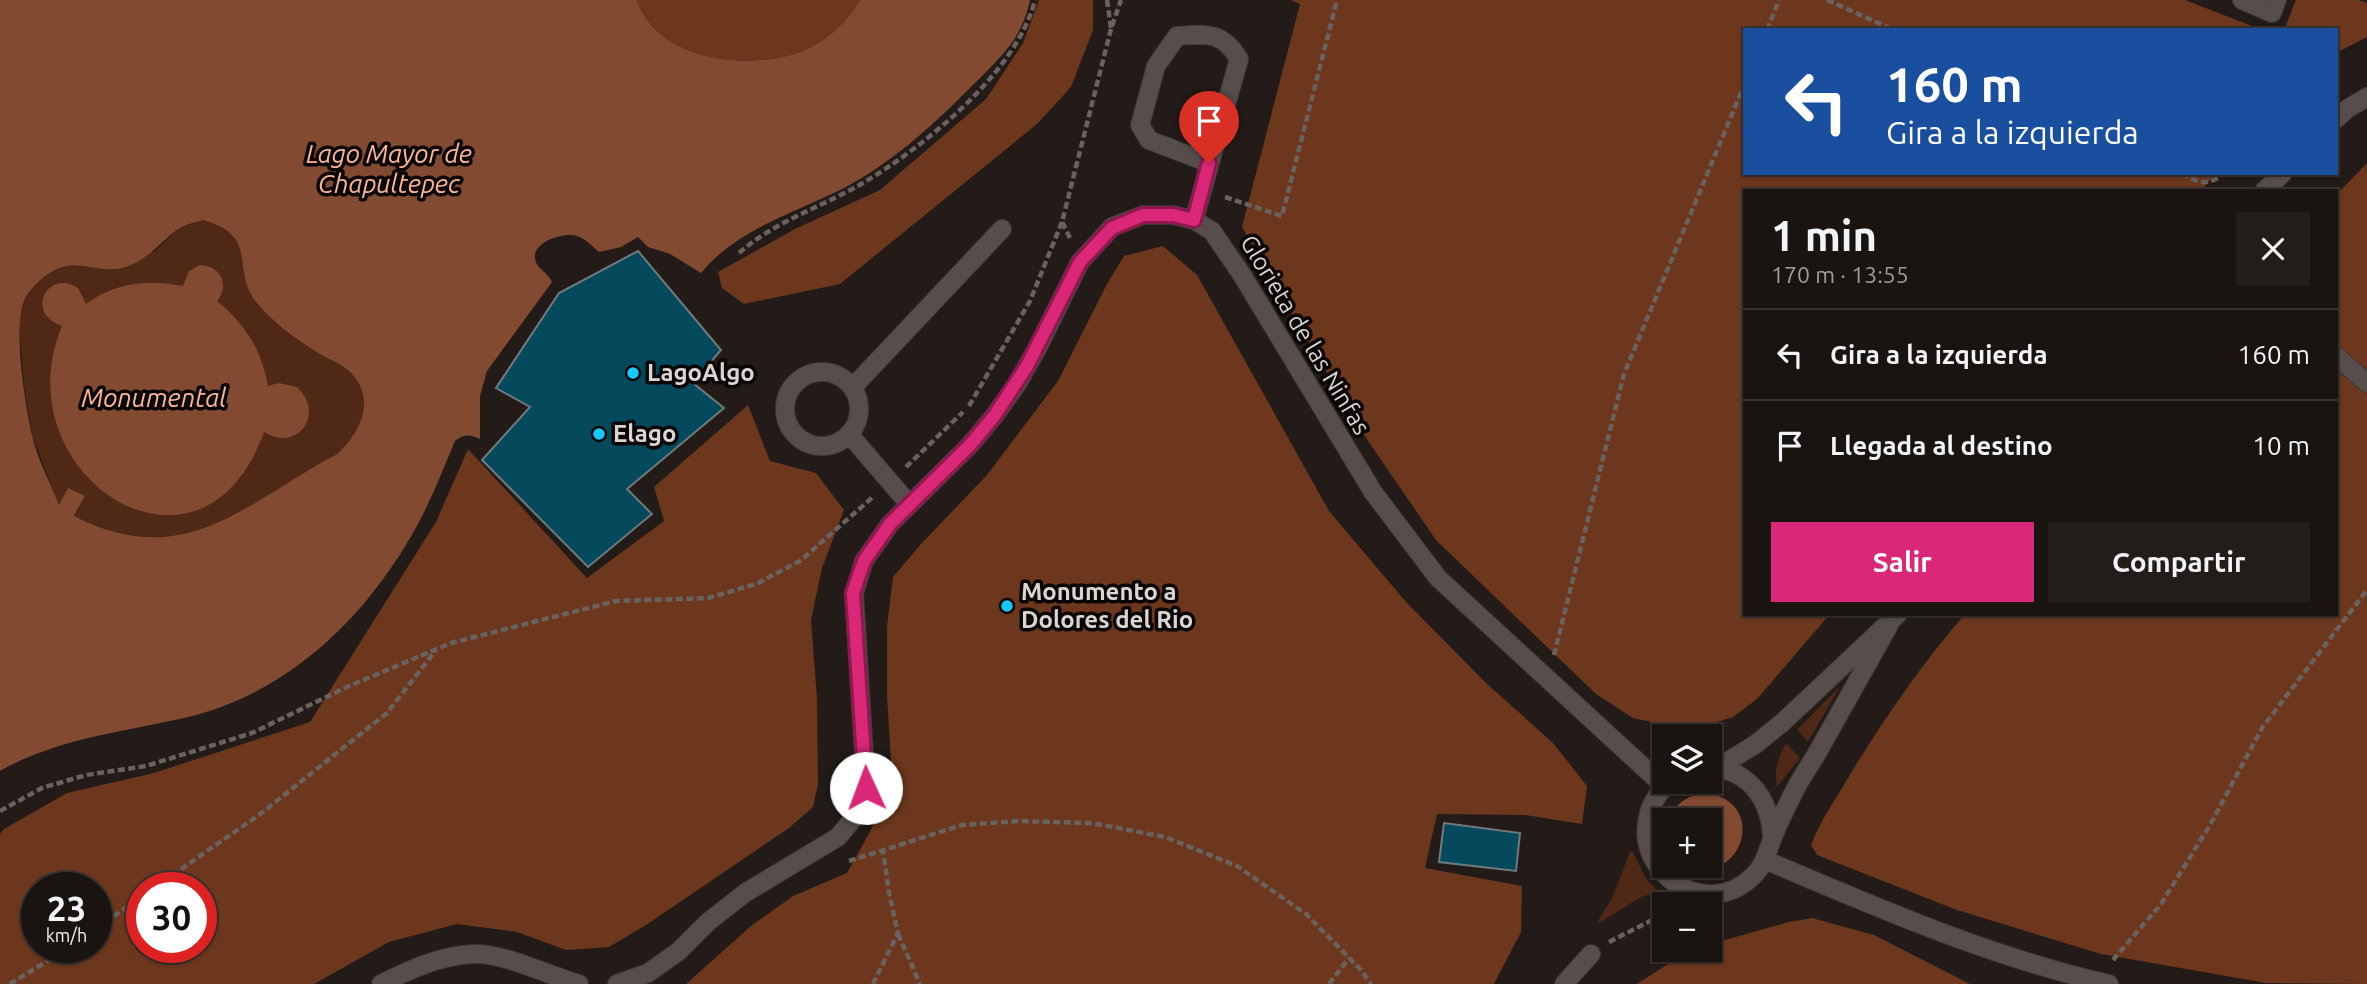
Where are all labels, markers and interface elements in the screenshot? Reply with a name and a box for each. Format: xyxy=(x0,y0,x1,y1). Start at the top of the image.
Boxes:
icon: left xyxy=(1771,56,1862,147)
text: 160 m xyxy=(1886,56,2023,111)
pin xyxy=(1179,91,1239,163)
icon: arrive xyxy=(1190,102,1228,140)
text: Gira a la izquierda xyxy=(1886,114,2139,150)
water label: Lago Mayor de Chapultepec xyxy=(306,139,472,198)
text: 1 min xyxy=(1771,212,1877,259)
button: close xyxy=(2236,212,2310,286)
street label: Glorieta de las Ninfas xyxy=(1235,230,1376,439)
text: 170 m · 13:55 xyxy=(1771,262,1909,287)
icon: left xyxy=(1771,336,1809,374)
text: Gira a la izquierda xyxy=(1830,340,2048,369)
text: 160 m xyxy=(2238,340,2310,369)
place label: LagoAlgo xyxy=(647,359,755,386)
marker: LagoAlgo xyxy=(625,365,641,381)
water label: Monumental xyxy=(81,383,227,412)
place label: Elago xyxy=(613,420,676,447)
marker: Elago xyxy=(591,426,607,442)
icon: arrive xyxy=(1771,427,1809,465)
text: Llegada al destino xyxy=(1830,431,2053,460)
text: 10 m xyxy=(2252,431,2310,460)
button: Salir xyxy=(1771,522,2034,602)
button: Compartir xyxy=(2048,522,2310,602)
place label: Monumento a Dolores del Rio xyxy=(1021,578,1193,633)
marker: Monumento a Dolores del Rio xyxy=(999,598,1015,614)
map controls xyxy=(1652,724,1722,962)
button: layers xyxy=(1652,724,1722,794)
position arrow xyxy=(829,751,903,825)
button: + xyxy=(1652,808,1722,878)
speed limit sign: 30 xyxy=(126,872,217,963)
text: 23 xyxy=(47,888,86,928)
button: − xyxy=(1652,892,1722,962)
text: km/h xyxy=(46,925,87,945)

